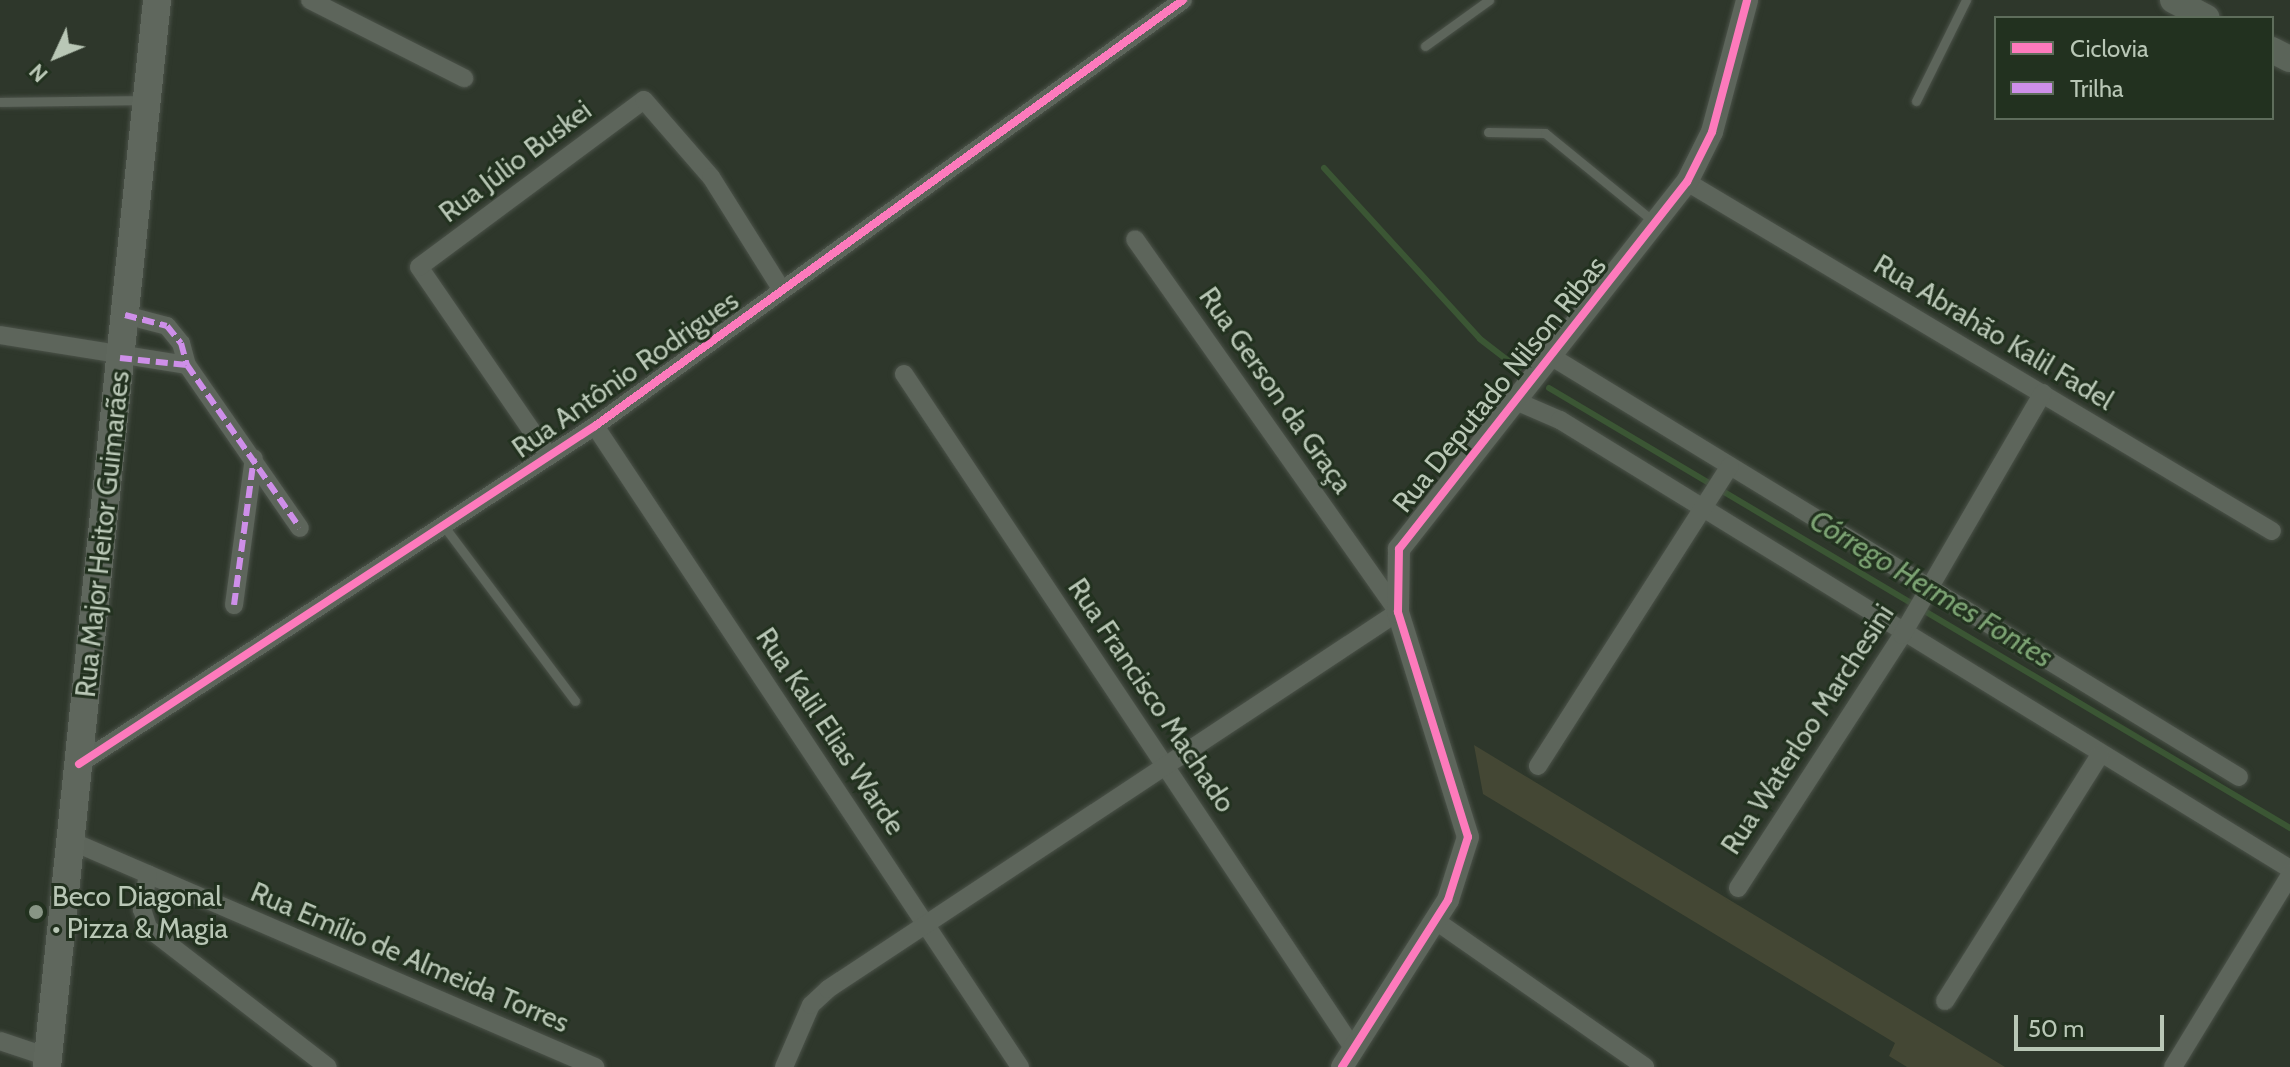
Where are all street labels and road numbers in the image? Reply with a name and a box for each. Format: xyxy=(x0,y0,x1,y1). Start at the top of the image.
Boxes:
street label: Rua Júlio Buskei xyxy=(432,93,598,229)
street label: Rua Abrahão Kalil Fadel xyxy=(1868,247,2120,417)
street label: Rua Deputado Nilson Ribas xyxy=(1385,249,1613,519)
street label: Rua Gerson da Graça xyxy=(1192,280,1360,500)
street label: Rua Antônio Rodrigues xyxy=(505,283,745,465)
street label: Rua Major Heitor Guimarães xyxy=(68,369,136,699)
street label: Rua Francisco Machado xyxy=(1061,572,1243,818)
street label: Rua Waterloo Marchesini xyxy=(1714,598,1900,860)
street label: Rua Kalil Elias Warde xyxy=(749,621,913,841)
street label: Rua Emílio de Almeida Torres xyxy=(246,875,574,1039)

